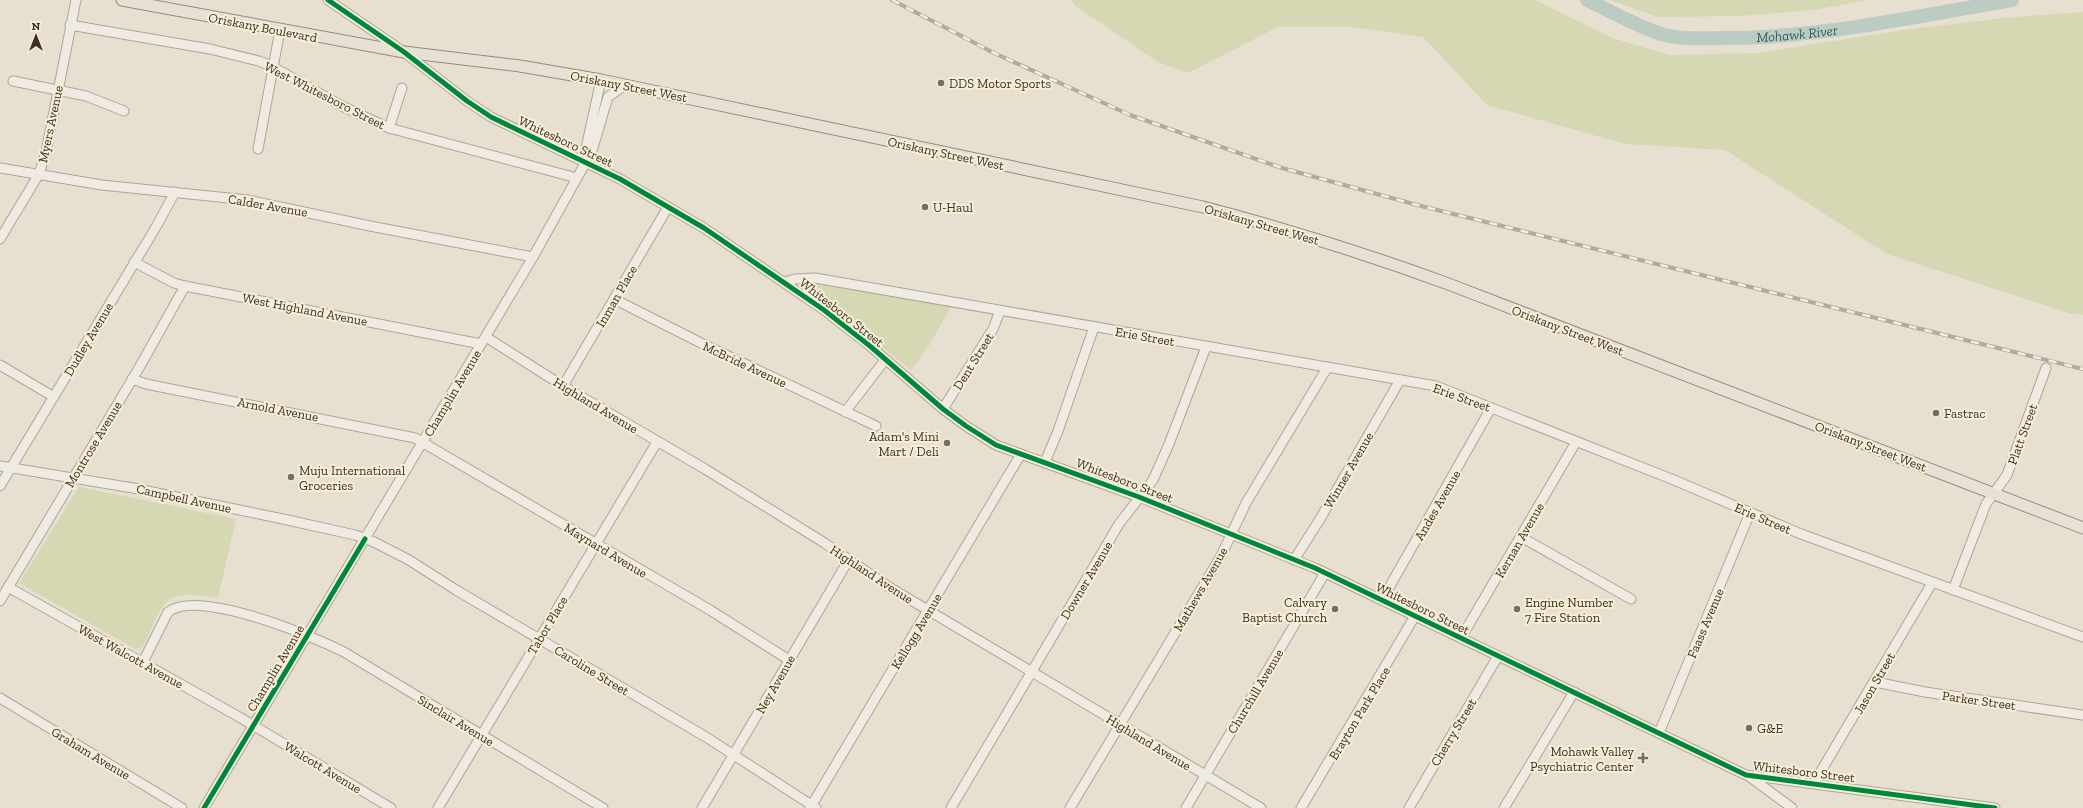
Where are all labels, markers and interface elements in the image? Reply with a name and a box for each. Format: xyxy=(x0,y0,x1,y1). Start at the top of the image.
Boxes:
street label: Oriskany Boulevard xyxy=(207,10,319,45)
north arrow xyxy=(16,16,56,56)
text: N xyxy=(32,20,41,33)
water label: Mohawk River xyxy=(1756,22,1839,46)
street label: West Whitesboro Street xyxy=(262,58,388,132)
street label: Oriskany Street West xyxy=(569,68,689,105)
place label: DDS Motor Sports xyxy=(949,76,1052,91)
marker: DDS Motor Sports xyxy=(936,78,946,88)
street label: Myers Avenue xyxy=(35,84,66,164)
street label: Whitesboro Street xyxy=(516,113,616,170)
street label: Oriskany Street West xyxy=(886,134,1006,173)
street label: Calder Avenue xyxy=(227,191,309,220)
place label: U-Haul xyxy=(933,200,974,215)
street label: Oriskany Street West xyxy=(1203,201,1321,248)
marker: U-Haul xyxy=(920,202,930,212)
street label: Inman Place xyxy=(593,263,640,330)
street label: Whitesboro Street xyxy=(797,275,887,350)
street label: West Highland Avenue xyxy=(241,290,369,329)
street label: Dudley Avenue xyxy=(61,300,116,379)
street label: Oriskany Street West xyxy=(1510,302,1626,359)
street label: Erie Street xyxy=(1114,324,1176,349)
street label: Dent Street xyxy=(950,330,997,393)
street label: McBride Avenue xyxy=(700,338,789,390)
street label: Champlin Avenue xyxy=(421,347,484,439)
street label: Highland Avenue xyxy=(551,374,641,437)
street label: Erie Street xyxy=(1431,380,1493,415)
street label: Arnold Avenue xyxy=(236,394,320,425)
street label: Montrose Avenue xyxy=(62,398,125,490)
street label: Platt Street xyxy=(2004,401,2041,467)
place label: Fastrac xyxy=(1944,406,1986,421)
marker: Fastrac xyxy=(1931,408,1941,418)
street label: Oriskany Street West xyxy=(1813,418,1929,475)
place label: Adam's Mini Mart / Deli xyxy=(869,429,939,459)
street label: Winner Avenue xyxy=(1321,429,1376,511)
marker: Adam's Mini Mart / Deli xyxy=(942,438,952,448)
street label: Whitesboro Street xyxy=(1074,455,1176,506)
place label: Muju International Groceries xyxy=(299,463,406,493)
street label: Andes Avenue xyxy=(1411,467,1464,543)
marker: Muju International Groceries xyxy=(286,472,296,482)
street label: Campbell Avenue xyxy=(135,481,233,516)
street label: Kernan Avenue xyxy=(1492,500,1547,581)
street label: Erie Street xyxy=(1732,500,1794,537)
street label: Maynard Avenue xyxy=(562,520,650,581)
street label: Downer Avenue xyxy=(1057,539,1116,622)
street label: Highland Avenue xyxy=(827,542,916,607)
street label: Mathews Avenue xyxy=(1170,544,1231,634)
street label: Whitesboro Street xyxy=(1373,579,1472,638)
street label: Faass Avenue xyxy=(1684,586,1727,661)
street label: Kellogg Avenue xyxy=(888,591,945,672)
street label: Tabor Place xyxy=(524,593,571,657)
place label: Calvary Baptist Church xyxy=(1242,595,1328,625)
place label: Engine Number 7 Fire Station xyxy=(1525,595,1614,625)
marker: Calvary Baptist Church xyxy=(1330,604,1340,614)
marker: Engine Number 7 Fire Station xyxy=(1512,604,1522,614)
street label: West Walcott Avenue xyxy=(75,621,186,692)
street label: Champlin Avenue xyxy=(244,622,307,714)
street label: Caroline Street xyxy=(552,642,632,699)
street label: Churchill Avenue xyxy=(1224,646,1287,736)
street label: Jason Street xyxy=(1851,650,1898,717)
street label: Ney Avenue xyxy=(753,652,798,716)
street label: Brayton Park Place xyxy=(1326,664,1393,763)
street label: Parker Street xyxy=(1941,688,2017,713)
street label: Sinclair Avenue xyxy=(415,692,497,749)
street label: Cherry Street xyxy=(1427,696,1480,769)
street label: Highland Avenue xyxy=(1104,711,1194,774)
place label: G&E xyxy=(1757,721,1783,736)
marker: G&E xyxy=(1744,723,1754,733)
street label: Graham Avenue xyxy=(49,724,133,783)
street label: Walcott Avenue xyxy=(281,738,364,796)
place label: Mohawk Valley Psychiatric Center xyxy=(1530,744,1634,774)
marker: Mohawk Valley Psychiatric Center xyxy=(1637,752,1649,764)
street label: Whitesboro Street xyxy=(1752,758,1856,785)

